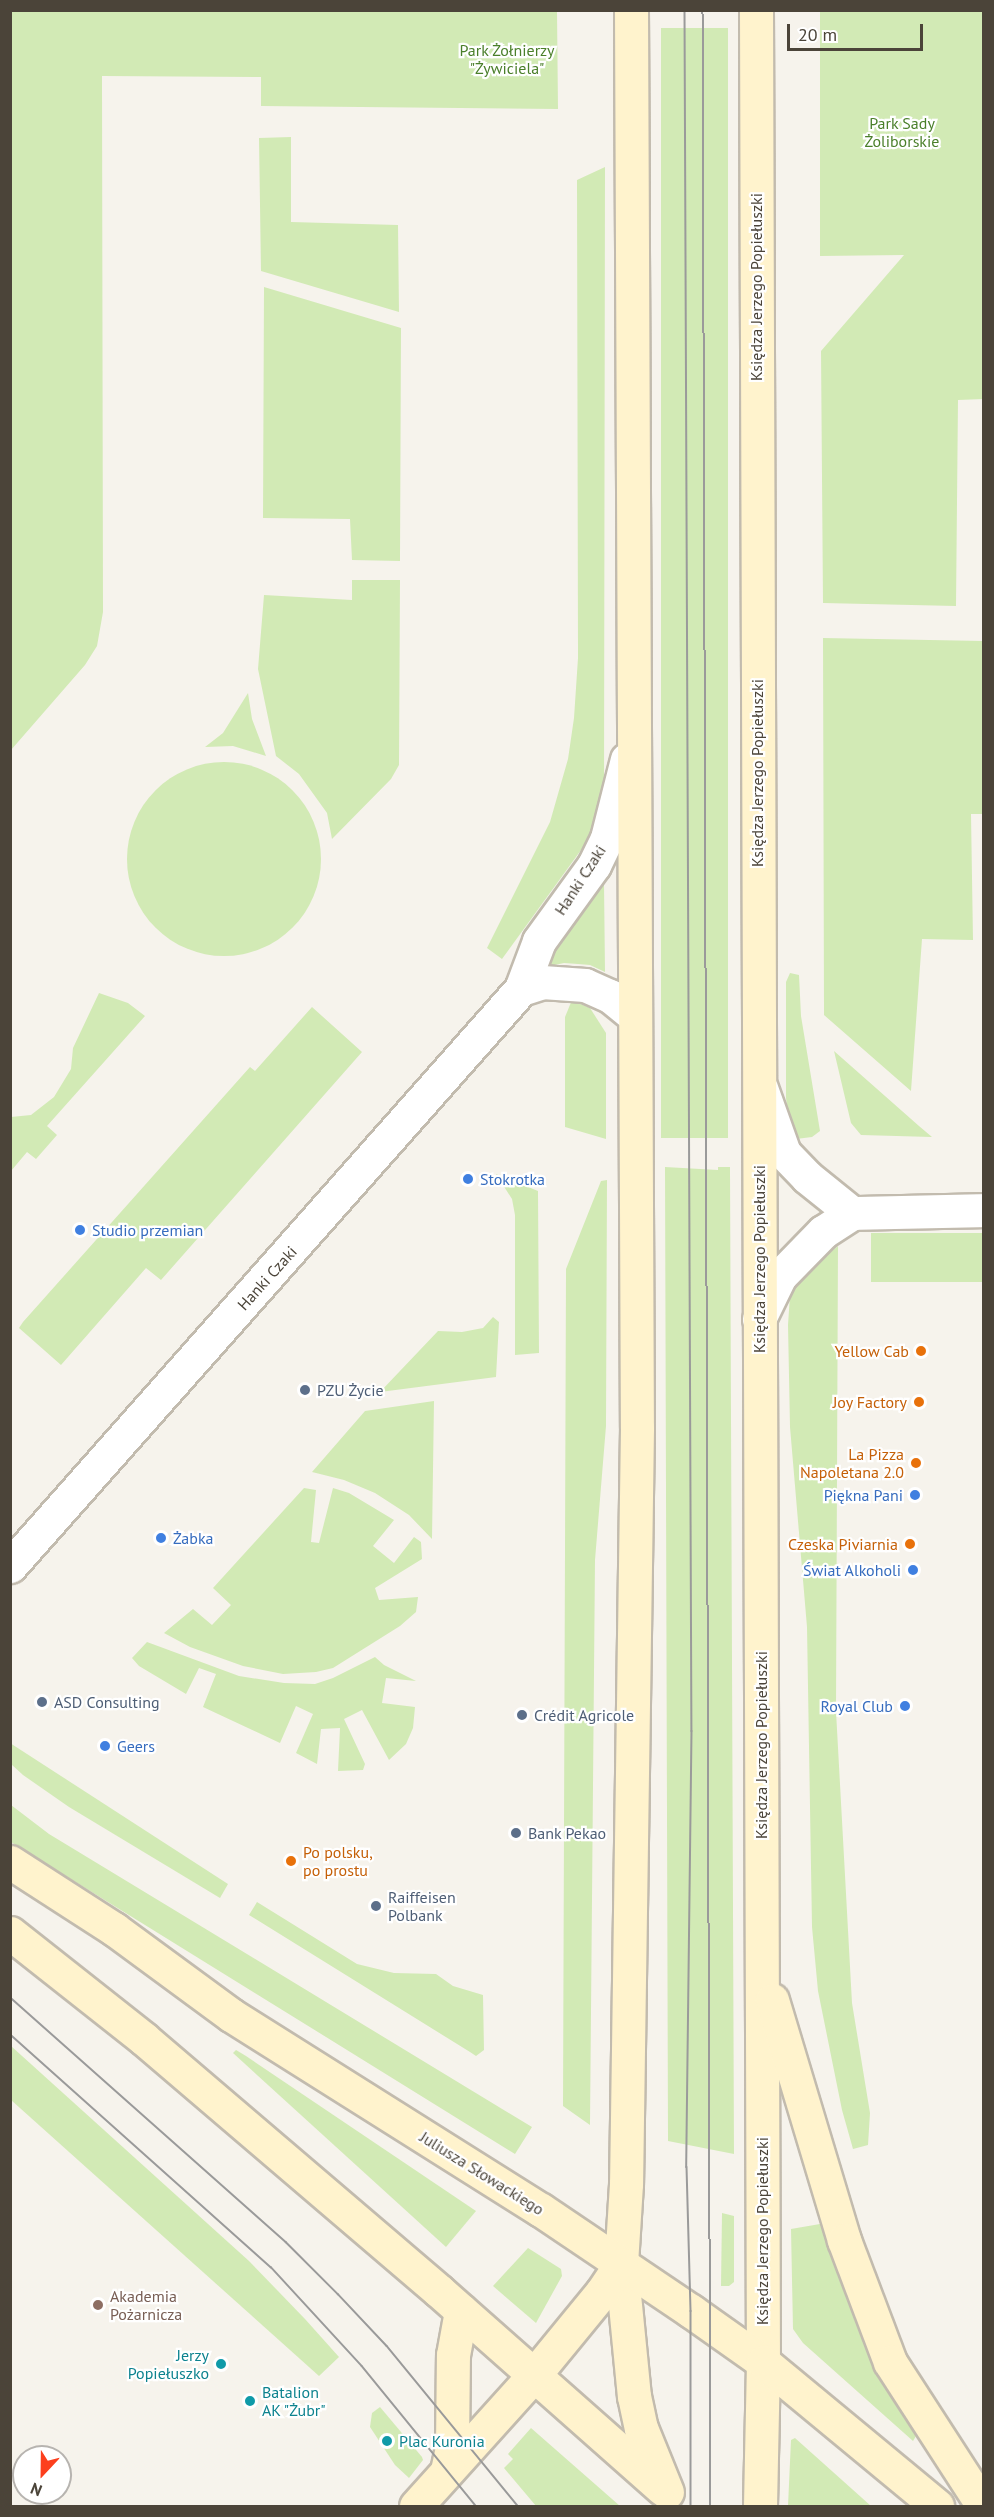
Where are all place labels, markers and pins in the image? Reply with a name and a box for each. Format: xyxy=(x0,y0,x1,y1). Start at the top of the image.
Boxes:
place label: Stokrotka xyxy=(480,1169,545,1189)
marker: Stokrotka xyxy=(461,1172,475,1186)
place label: Studio przemian xyxy=(92,1220,203,1240)
marker: Studio przemian xyxy=(73,1223,87,1237)
place label: Yellow Cab xyxy=(834,1341,909,1361)
marker: Yellow Cab xyxy=(914,1344,928,1358)
place label: PZU Życie xyxy=(317,1380,384,1400)
marker: PZU Życie xyxy=(298,1383,312,1397)
place label: Joy Factory xyxy=(832,1392,907,1412)
marker: Joy Factory xyxy=(912,1395,926,1409)
place label: La Pizza Napoletana 2.0 xyxy=(800,1444,904,1482)
marker: La Pizza Napoletana 2.0 xyxy=(909,1456,923,1470)
place label: Piękna Pani xyxy=(824,1485,903,1505)
marker: Piękna Pani xyxy=(908,1488,922,1502)
place label: Żabka xyxy=(173,1528,214,1548)
marker: Żabka xyxy=(154,1531,168,1545)
place label: Czeska Piviarnia xyxy=(788,1534,898,1554)
marker: Czeska Piviarnia xyxy=(903,1537,917,1551)
place label: Świat Alkoholi xyxy=(802,1560,901,1580)
marker: Świat Alkoholi xyxy=(906,1563,920,1577)
place label: ASD Consulting xyxy=(54,1692,160,1712)
marker: ASD Consulting xyxy=(35,1695,49,1709)
place label: Royal Club xyxy=(820,1696,893,1716)
marker: Royal Club xyxy=(898,1699,912,1713)
place label: Crédit Agricole xyxy=(534,1705,635,1725)
marker: Crédit Agricole xyxy=(515,1708,529,1722)
place label: Geers xyxy=(117,1736,155,1756)
marker: Geers xyxy=(98,1739,112,1753)
place label: Bank Pekao xyxy=(528,1823,607,1843)
marker: Bank Pekao xyxy=(509,1826,523,1840)
place label: Po polsku, po prostu xyxy=(303,1842,373,1880)
marker: Po polsku, po prostu xyxy=(284,1854,298,1868)
place label: Raiffeisen Polbank xyxy=(388,1887,456,1925)
marker: Raiffeisen Polbank xyxy=(369,1899,383,1913)
place label: Akademia Pożarnicza xyxy=(110,2286,182,2324)
marker: Akademia Pożarnicza xyxy=(91,2298,105,2312)
place label: Jerzy Popiełuszko xyxy=(128,2345,209,2383)
marker: Jerzy Popiełuszko xyxy=(214,2357,228,2371)
place label: Batalion AK "Żubr" xyxy=(262,2382,327,2420)
marker: Batalion AK "Żubr" xyxy=(243,2394,257,2408)
place label: Plac Kuronia xyxy=(399,2431,485,2451)
marker: Plac Kuronia xyxy=(380,2434,394,2448)

